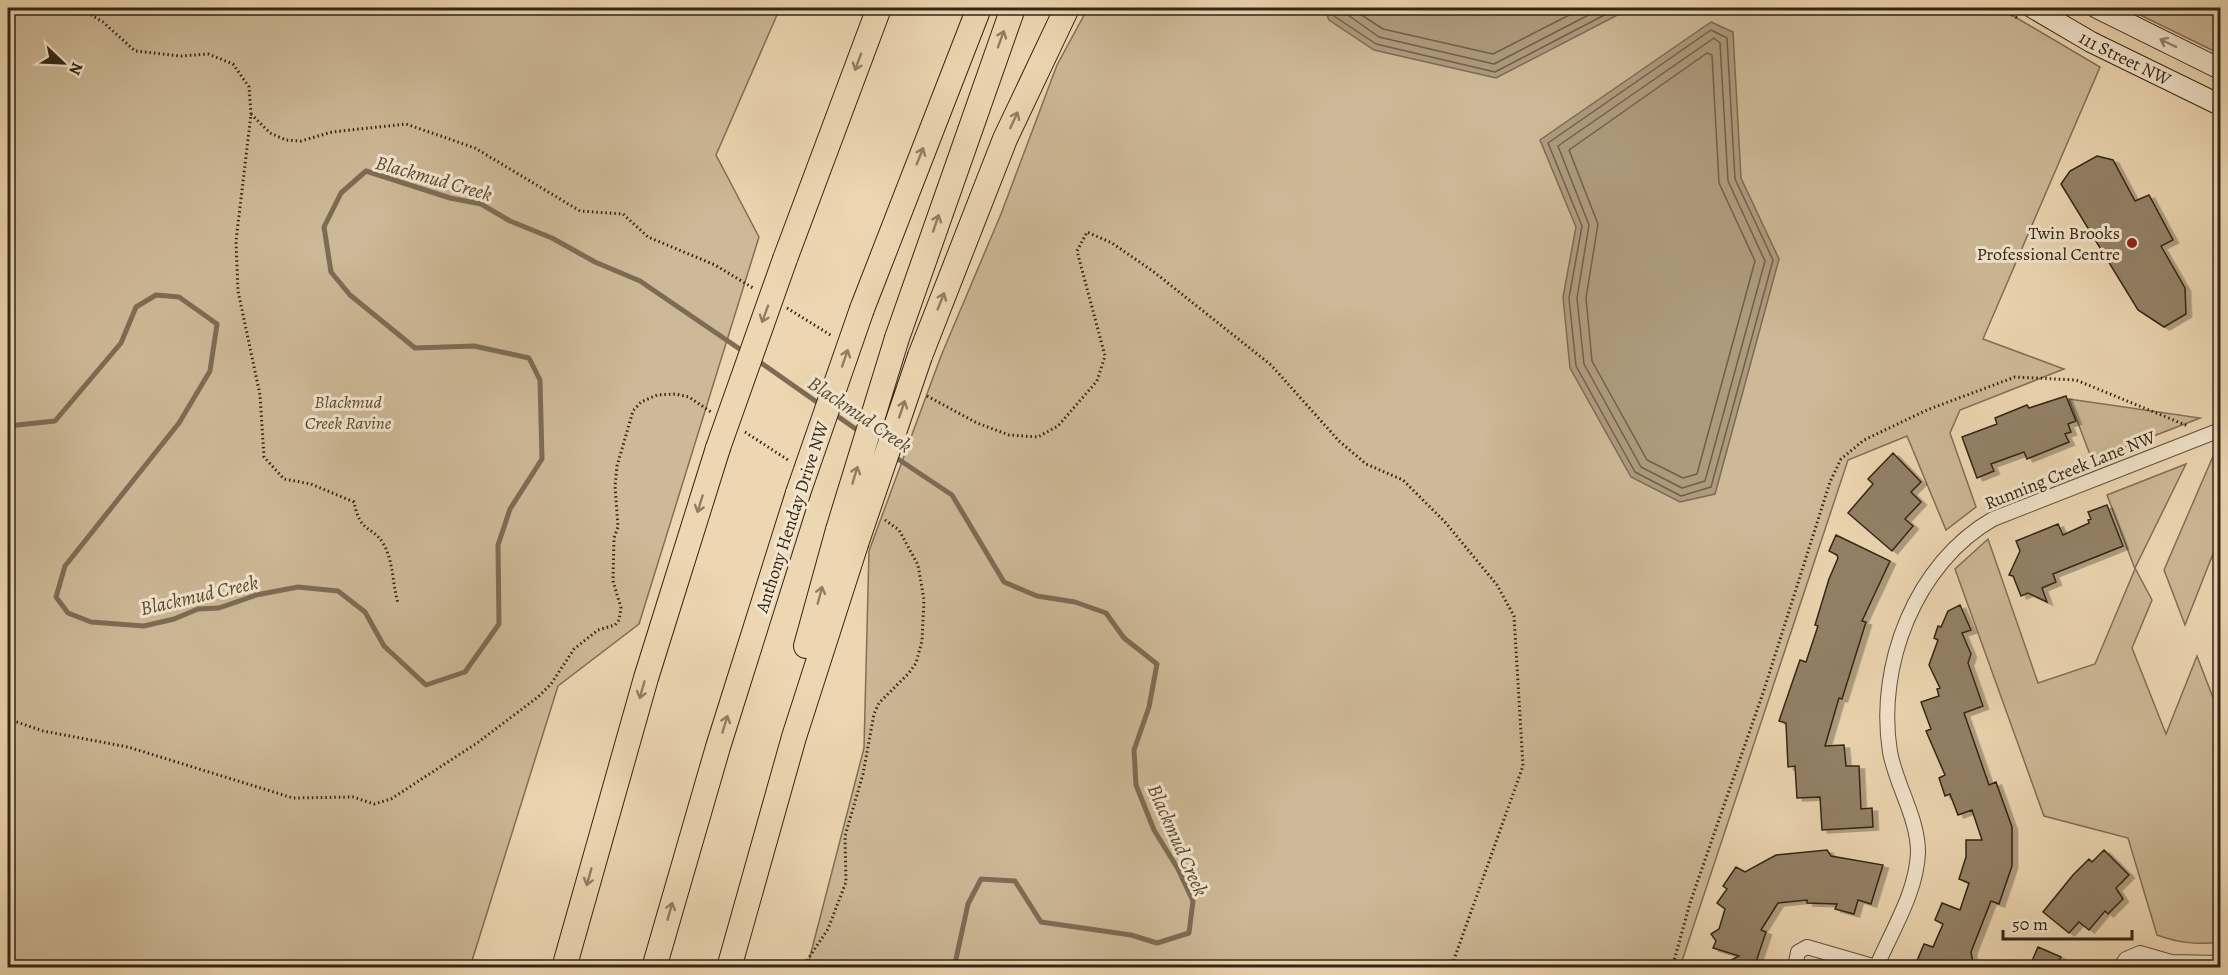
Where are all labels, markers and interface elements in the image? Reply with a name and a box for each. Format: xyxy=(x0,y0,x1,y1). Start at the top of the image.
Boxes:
street label: 111 Street NW xyxy=(2075,26,2175,91)
one-way arrow xyxy=(996,30,1007,49)
north arrow xyxy=(33,33,93,93)
one-way arrow xyxy=(2159,37,2177,49)
one-way arrow xyxy=(852,52,863,71)
text: N xyxy=(63,59,88,78)
one-way arrow xyxy=(1008,112,1020,130)
one-way arrow xyxy=(915,147,926,166)
water label: Blackmud Creek xyxy=(372,149,495,208)
one-way arrow xyxy=(931,214,942,233)
place label: Twin Brooks Professional Centre xyxy=(1977,221,2120,266)
marker: Twin Brooks Professional Centre xyxy=(2125,236,2139,250)
one-way arrow xyxy=(936,292,947,311)
one-way arrow xyxy=(759,304,770,323)
one-way arrow xyxy=(840,349,851,368)
water label: Blackmud Creek xyxy=(802,370,917,459)
park label: Blackmud Creek Ravine xyxy=(305,390,392,435)
one-way arrow xyxy=(897,400,908,419)
street label: Anthony Henday Drive NW xyxy=(749,418,834,617)
street label: Running Creek Lane NW xyxy=(1981,425,2159,515)
one-way arrow xyxy=(850,466,861,485)
one-way arrow xyxy=(694,494,705,513)
water label: Blackmud Creek xyxy=(138,569,261,622)
one-way arrow xyxy=(815,586,827,605)
one-way arrow xyxy=(636,680,647,699)
one-way arrow xyxy=(720,715,731,734)
water label: Blackmud Creek xyxy=(1141,780,1214,901)
one-way arrow xyxy=(583,868,594,887)
one-way arrow xyxy=(665,902,676,921)
scale bar xyxy=(2003,903,2132,941)
text: 50 m xyxy=(2012,912,2048,936)

